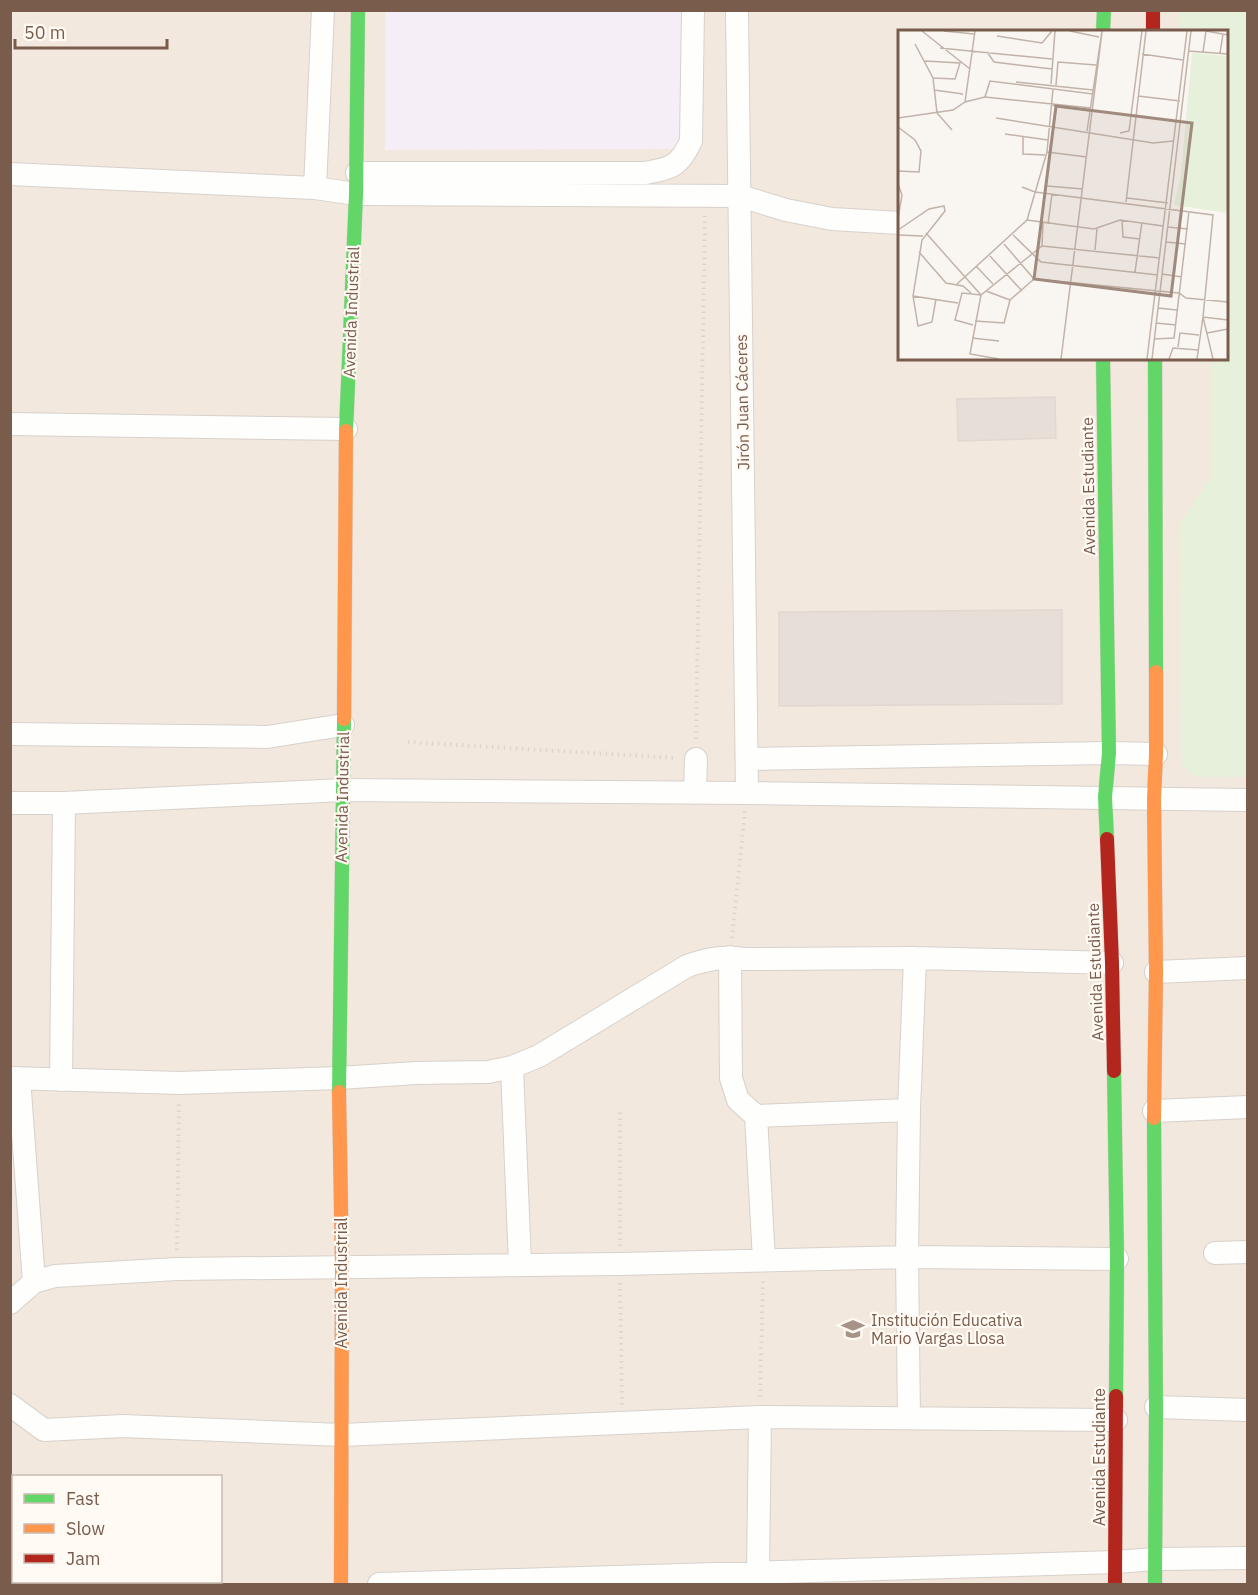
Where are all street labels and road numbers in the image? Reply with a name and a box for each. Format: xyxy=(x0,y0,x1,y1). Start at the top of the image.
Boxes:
street label: Avenida Industrial xyxy=(339,246,363,378)
street label: Jirón Juan Cáceres xyxy=(731,334,753,470)
street label: Avenida Estudiante xyxy=(1077,417,1099,555)
street label: Avenida Industrial xyxy=(331,731,353,863)
street label: Avenida Estudiante xyxy=(1083,902,1107,1041)
street label: Avenida Industrial xyxy=(331,1217,351,1349)
street label: Avenida Estudiante xyxy=(1089,1388,1109,1526)

